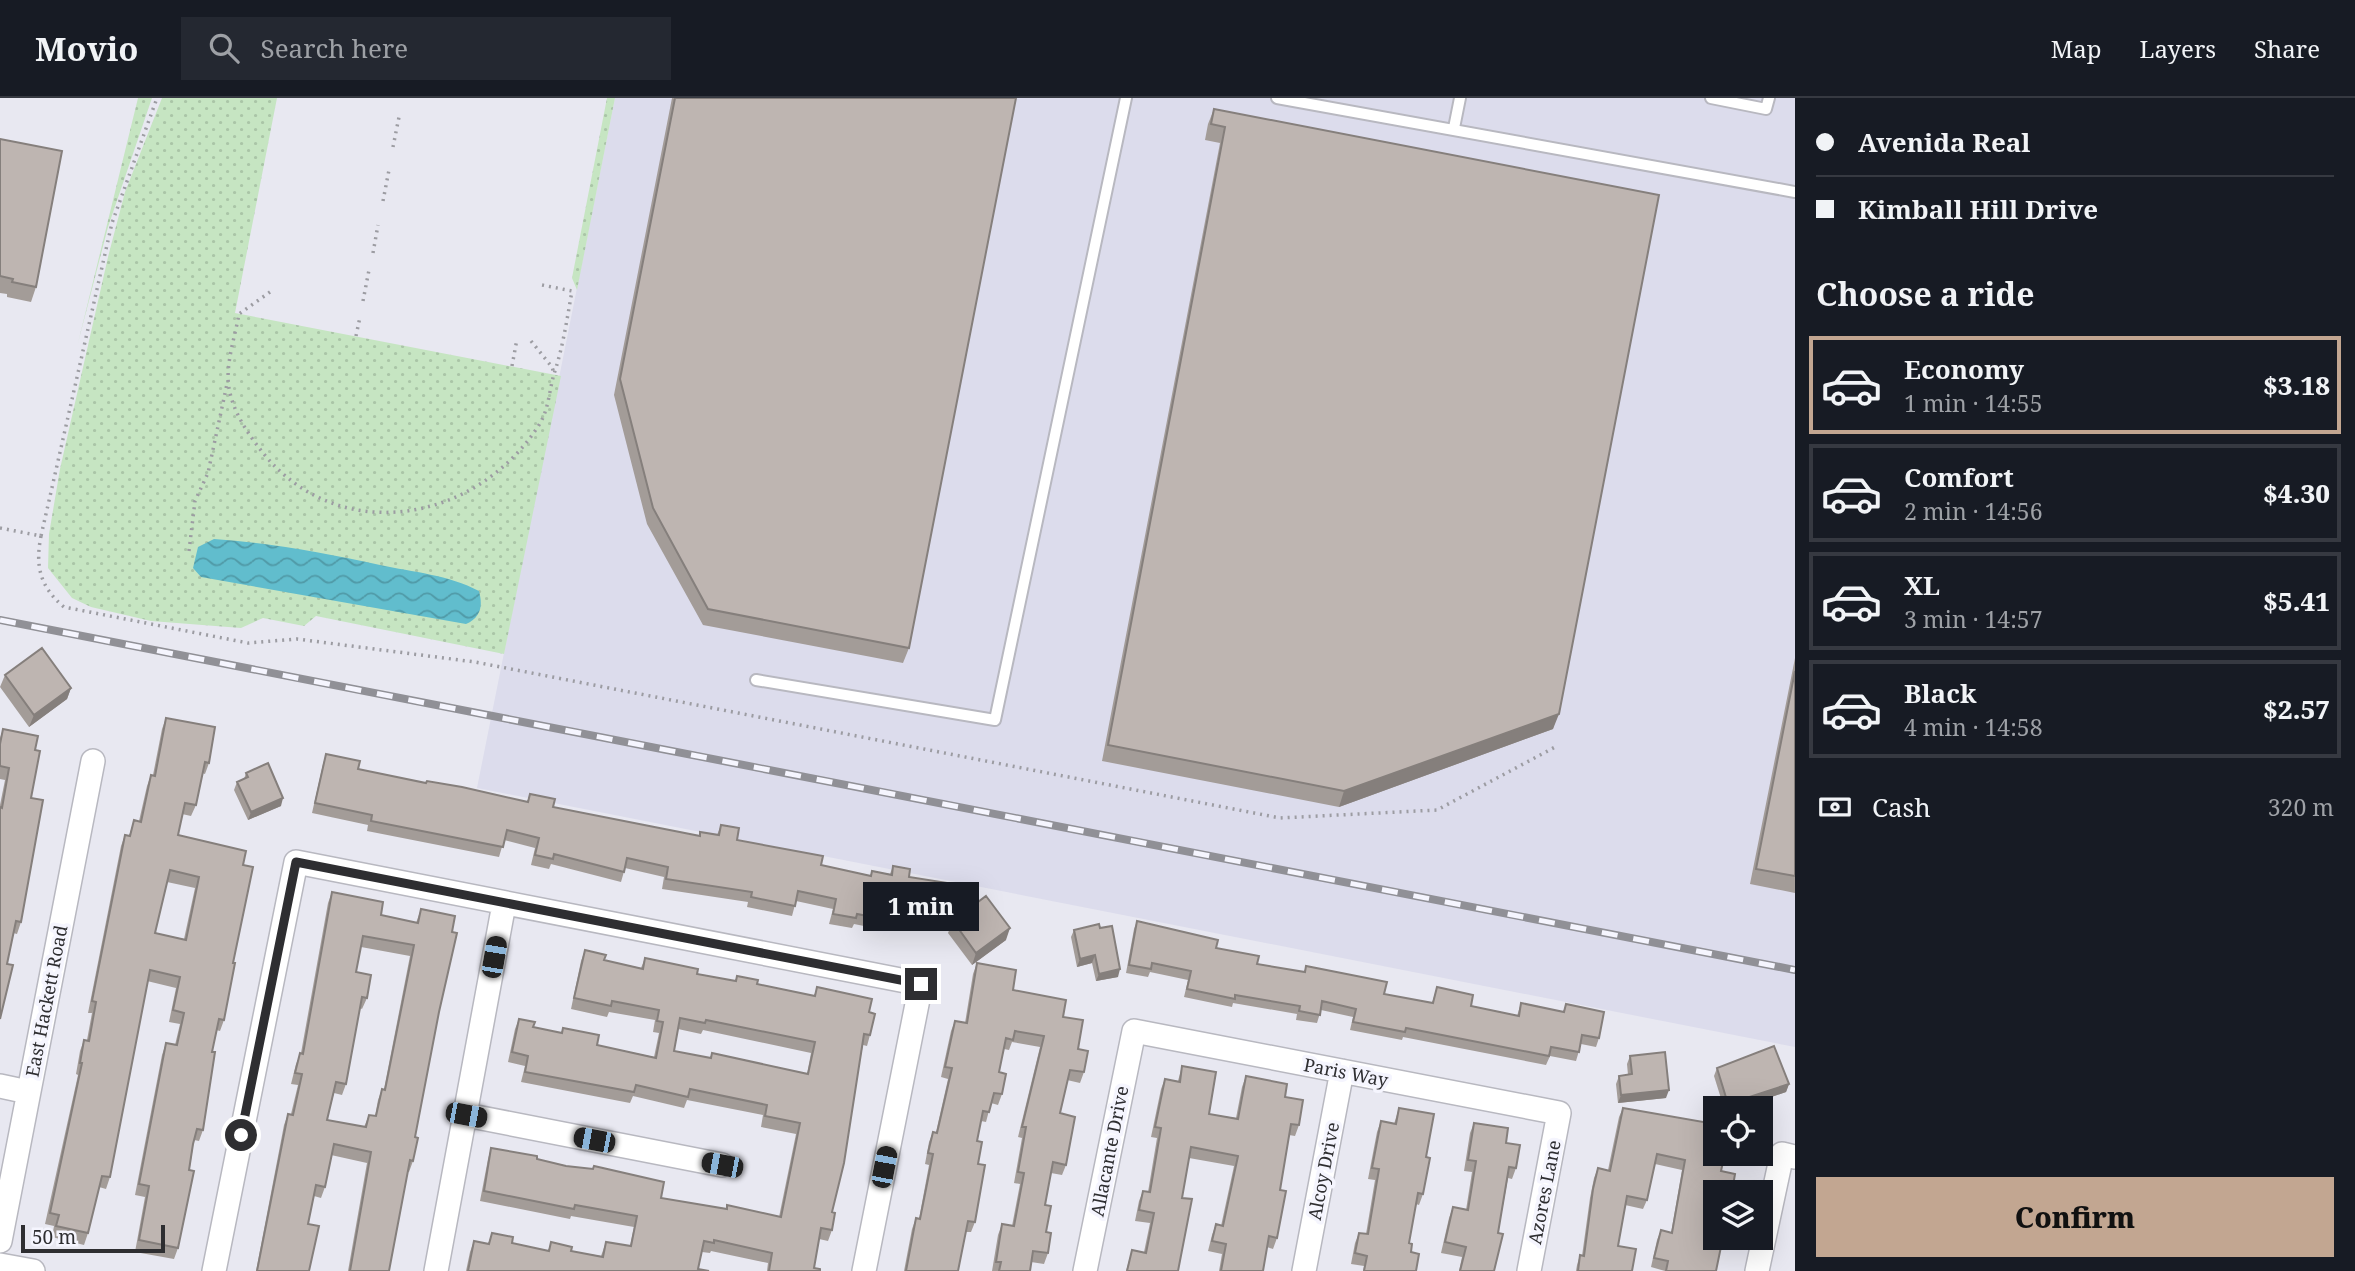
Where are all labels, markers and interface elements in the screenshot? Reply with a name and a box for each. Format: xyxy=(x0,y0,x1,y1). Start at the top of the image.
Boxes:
search box xyxy=(181,17,671,80)
text: Movio xyxy=(35,26,139,71)
icon: search xyxy=(205,29,243,67)
text: Search here xyxy=(261,30,408,66)
text: Map xyxy=(2051,32,2102,65)
text: Layers xyxy=(2140,32,2216,65)
text: Share xyxy=(2254,32,2320,65)
text: Avenida Real xyxy=(1858,124,2031,160)
text: Kimball Hill Drive xyxy=(1858,191,2098,227)
text: Choose a ride xyxy=(1816,272,2035,315)
text: Economy xyxy=(1904,351,2024,387)
icon: car xyxy=(1820,354,1883,417)
text: $3.18 xyxy=(2263,367,2330,403)
text: 1 min · 14:55 xyxy=(1904,387,2042,419)
text: Comfort xyxy=(1904,459,2014,495)
icon: car xyxy=(1820,462,1883,525)
text: $4.30 xyxy=(2263,475,2330,511)
text: 2 min · 14:56 xyxy=(1904,495,2042,527)
text: XL xyxy=(1904,567,1940,603)
icon: car xyxy=(1820,570,1883,633)
text: $5.41 xyxy=(2263,583,2330,619)
text: 3 min · 14:57 xyxy=(1904,603,2042,635)
text: Black xyxy=(1904,675,1977,711)
icon: car xyxy=(1820,678,1883,741)
text: $2.57 xyxy=(2263,691,2330,727)
text: 4 min · 14:58 xyxy=(1904,711,2042,743)
icon: cash xyxy=(1816,788,1854,826)
text: Cash xyxy=(1872,789,1931,825)
text: 320 m xyxy=(2268,791,2334,823)
callout: 1 min xyxy=(863,882,979,932)
text: 1 min xyxy=(888,890,954,922)
street label: East Hackett Road xyxy=(20,923,72,1079)
car xyxy=(481,934,508,980)
route end xyxy=(905,968,937,1000)
street label: Paris Way xyxy=(1302,1052,1391,1092)
street label: Allacante Drive xyxy=(1085,1084,1133,1218)
map controls xyxy=(1703,1096,1773,1250)
button: locate xyxy=(1703,1096,1773,1166)
car xyxy=(444,1101,489,1129)
route start xyxy=(225,1119,257,1151)
street label: Alcoy Drive xyxy=(1302,1120,1344,1222)
car xyxy=(572,1126,617,1154)
street label: Azores Lane xyxy=(1522,1138,1566,1246)
car xyxy=(870,1144,899,1190)
car xyxy=(700,1151,745,1179)
button: Confirm xyxy=(1816,1177,2334,1257)
button: layers xyxy=(1703,1180,1773,1250)
scale bar xyxy=(21,1222,164,1254)
text: 50 m xyxy=(32,1224,76,1250)

